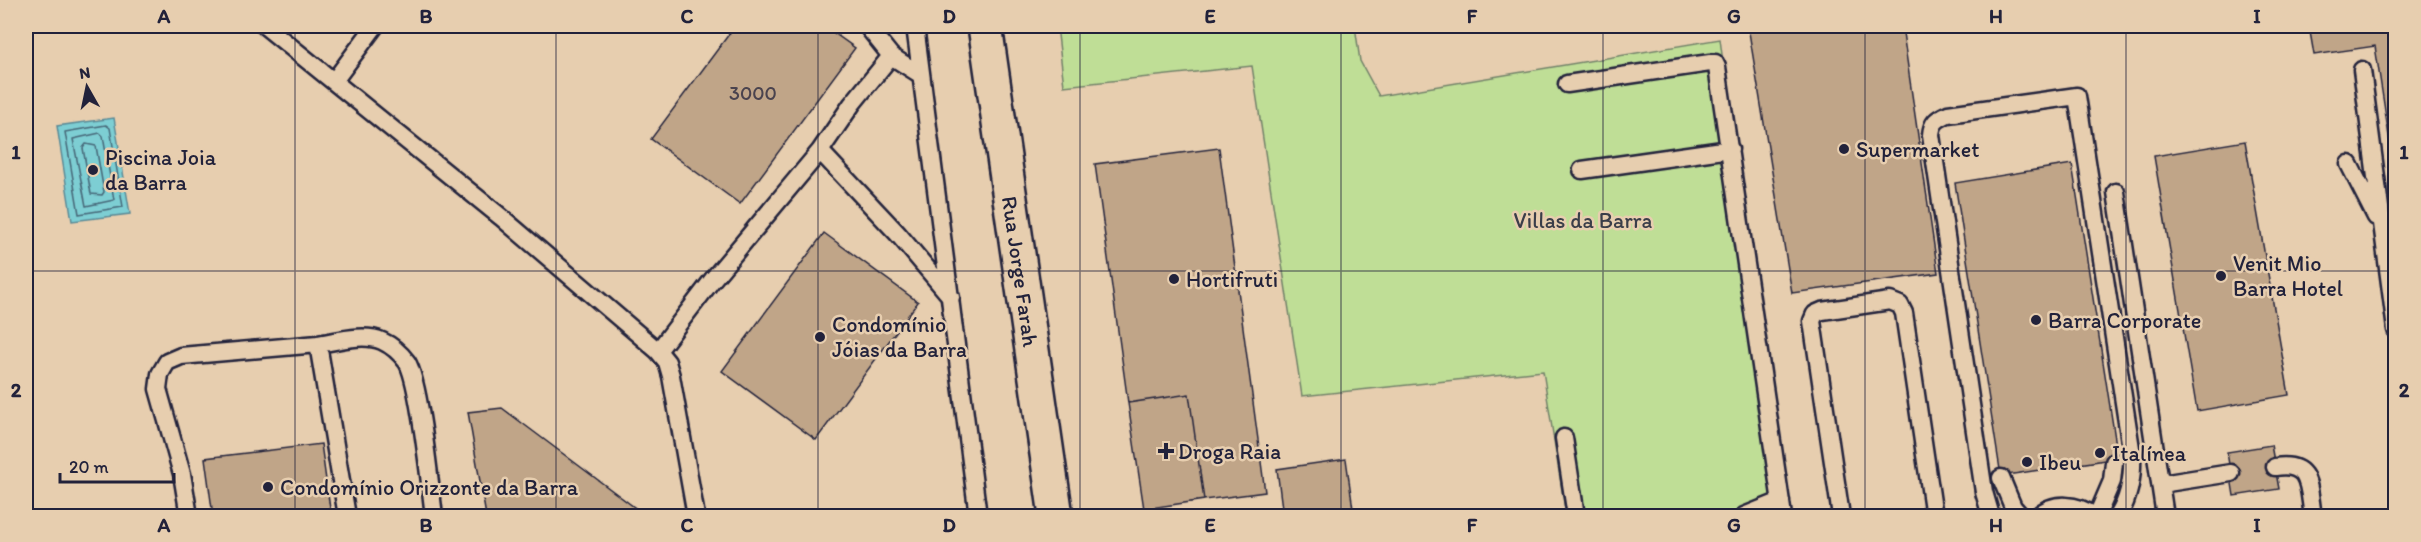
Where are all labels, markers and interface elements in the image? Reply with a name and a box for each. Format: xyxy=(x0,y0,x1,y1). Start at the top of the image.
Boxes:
text: A xyxy=(157,4,171,28)
text: B xyxy=(420,4,433,28)
text: C xyxy=(681,4,694,28)
text: D xyxy=(942,4,956,28)
text: E xyxy=(1204,4,1216,28)
text: F xyxy=(1467,4,1478,28)
text: G xyxy=(1727,4,1741,28)
text: H xyxy=(1989,4,2003,28)
text: I xyxy=(2253,4,2261,28)
north arrow xyxy=(57,57,117,117)
text: N xyxy=(78,62,92,83)
house number: 3000 xyxy=(729,81,777,105)
place label: Supermarket xyxy=(1856,136,1980,163)
text: 1 xyxy=(11,140,21,164)
text: 1 xyxy=(2399,140,2409,164)
marker: Supermarket xyxy=(1837,142,1851,156)
place label: Piscina Joia da Barra xyxy=(105,144,217,196)
marker: Piscina Joia da Barra xyxy=(86,163,100,177)
street label: Rua Jorge Farah xyxy=(996,194,1045,349)
park label: Villas da Barra xyxy=(1514,207,1653,234)
place label: Venit Mio Barra Hotel xyxy=(2233,250,2343,302)
place label: Hortifruti xyxy=(1186,266,1278,293)
marker: Venit Mio Barra Hotel xyxy=(2214,269,2228,283)
marker: Hortifruti xyxy=(1167,272,1181,286)
place label: Barra Corporate xyxy=(2048,307,2201,334)
place label: Condomínio Jóias da Barra xyxy=(832,311,967,363)
marker: Barra Corporate xyxy=(2029,313,2043,327)
marker: Condomínio Jóias da Barra xyxy=(813,330,827,344)
text: 2 xyxy=(11,378,22,402)
text: 2 xyxy=(2399,378,2410,402)
place label: Droga Raia xyxy=(1178,438,1281,465)
place label: Italínea xyxy=(2112,440,2187,467)
marker: Droga Raia xyxy=(1159,444,1173,458)
scale bar xyxy=(60,446,174,484)
marker: Italínea xyxy=(2093,446,2107,460)
place label: Ibeu xyxy=(2039,449,2081,476)
marker: Ibeu xyxy=(2020,455,2034,469)
text: 20 m xyxy=(69,456,109,478)
place label: Condomínio Orizzonte da Barra xyxy=(280,474,579,501)
marker: Condomínio Orizzonte da Barra xyxy=(261,480,275,494)
text: A xyxy=(157,513,171,537)
text: B xyxy=(420,513,433,537)
text: C xyxy=(681,513,694,537)
text: D xyxy=(942,513,956,537)
text: E xyxy=(1204,513,1216,537)
text: F xyxy=(1467,513,1478,537)
text: G xyxy=(1727,513,1741,537)
text: H xyxy=(1989,513,2003,537)
text: I xyxy=(2253,513,2261,537)

